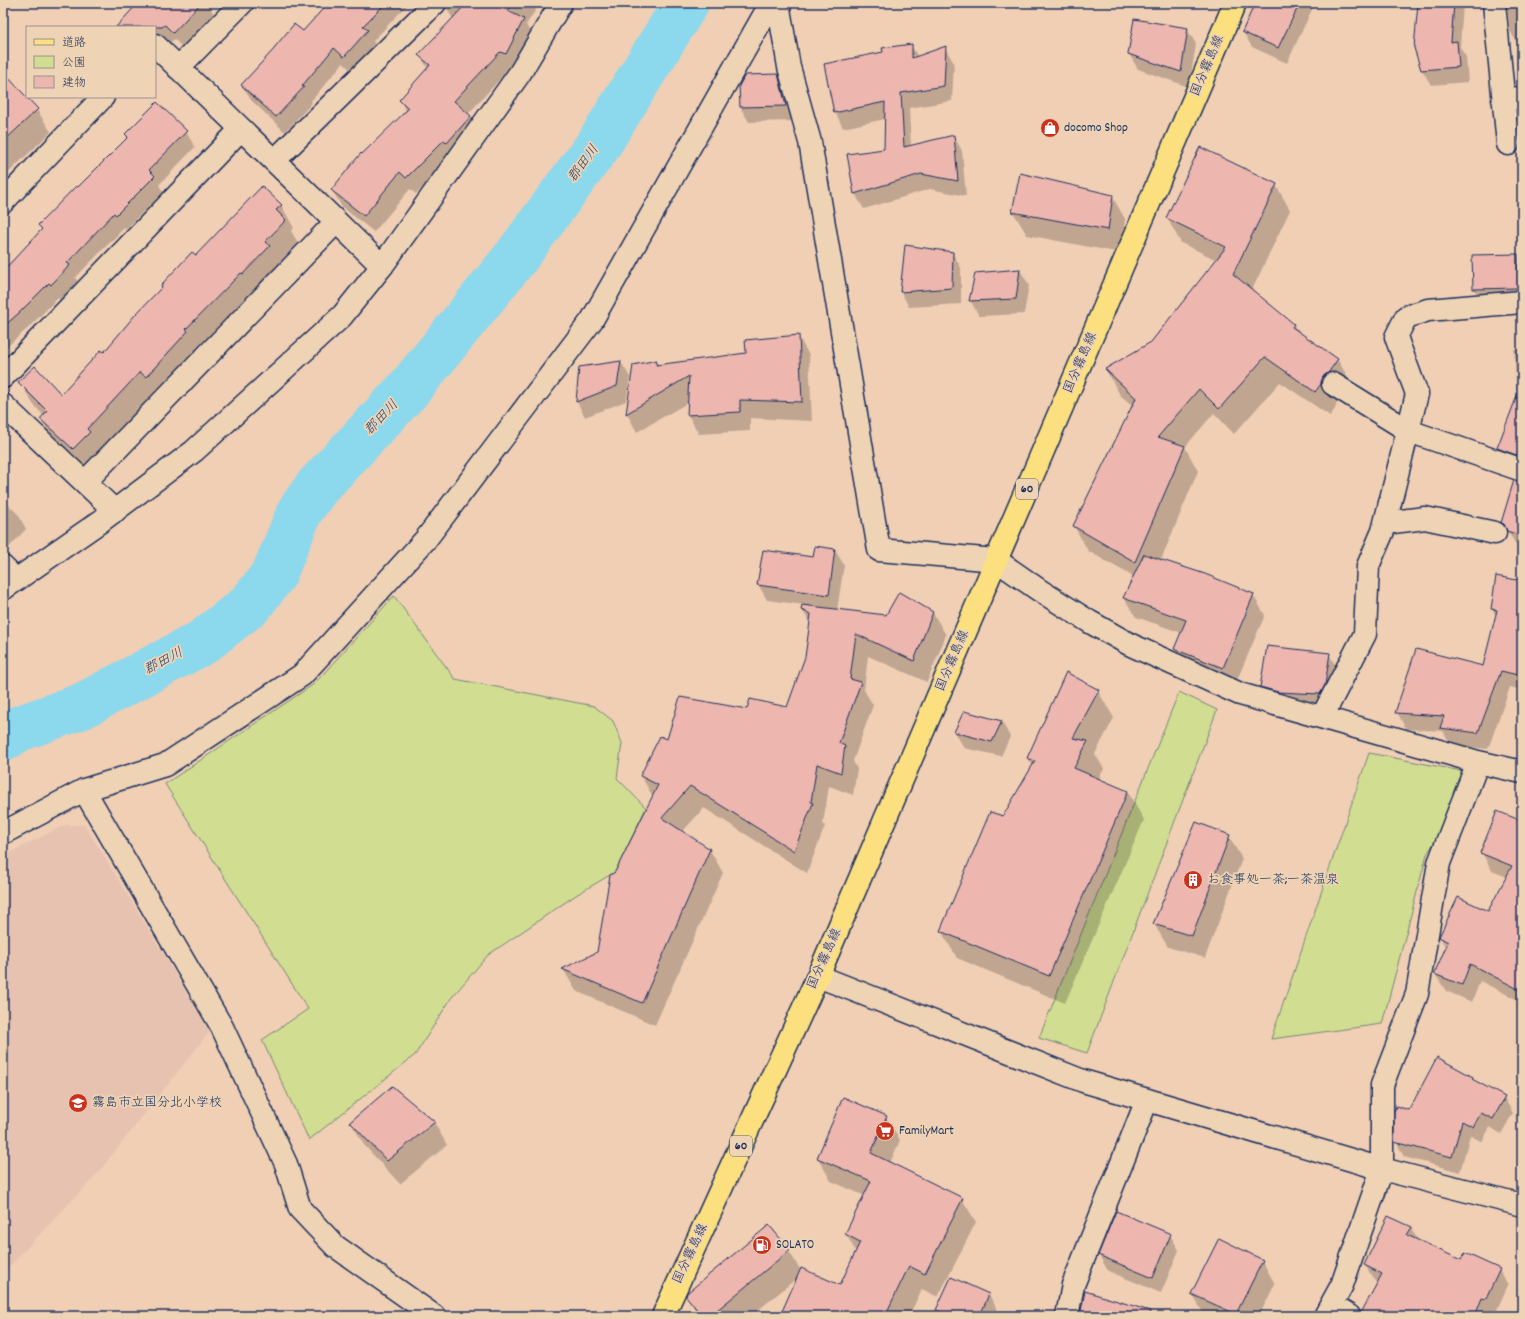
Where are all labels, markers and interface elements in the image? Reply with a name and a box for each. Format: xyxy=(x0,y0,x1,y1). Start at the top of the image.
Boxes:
legend xyxy=(26,26,156,98)
street label: 国分霧島線 xyxy=(1187,31,1230,100)
text: 道路 xyxy=(62,35,86,52)
text: 公園 xyxy=(62,55,86,72)
text: 建物 xyxy=(62,75,86,92)
shop icon: docomo Shop xyxy=(1039,117,1061,139)
place label: docomo Shop xyxy=(1064,119,1128,138)
water label: 郡田川 xyxy=(564,141,604,187)
street label: 国分霧島線 xyxy=(1060,328,1103,397)
water label: 郡田川 xyxy=(360,396,404,440)
road number: 60 xyxy=(1016,479,1038,499)
street label: 国分霧島線 xyxy=(932,626,975,695)
water label: 郡田川 xyxy=(141,643,187,681)
building icon: お食事処一茶;一茶温泉 xyxy=(1182,869,1204,891)
place label: お食事処一茶;一茶温泉 xyxy=(1207,871,1339,890)
street label: 国分霧島線 xyxy=(803,925,847,993)
school or university icon: 霧島市立国分北小学校 xyxy=(67,1092,89,1114)
place label: 霧島市立国分北小学校 xyxy=(92,1094,222,1113)
supermarket icon: FamilyMart xyxy=(874,1120,896,1142)
place label: FamilyMart xyxy=(899,1122,954,1141)
road number: 60 xyxy=(730,1136,752,1156)
street label: 国分霧島線 xyxy=(669,1220,714,1287)
fuel station icon: SOLATO xyxy=(751,1234,773,1256)
place label: SOLATO xyxy=(776,1236,814,1255)

